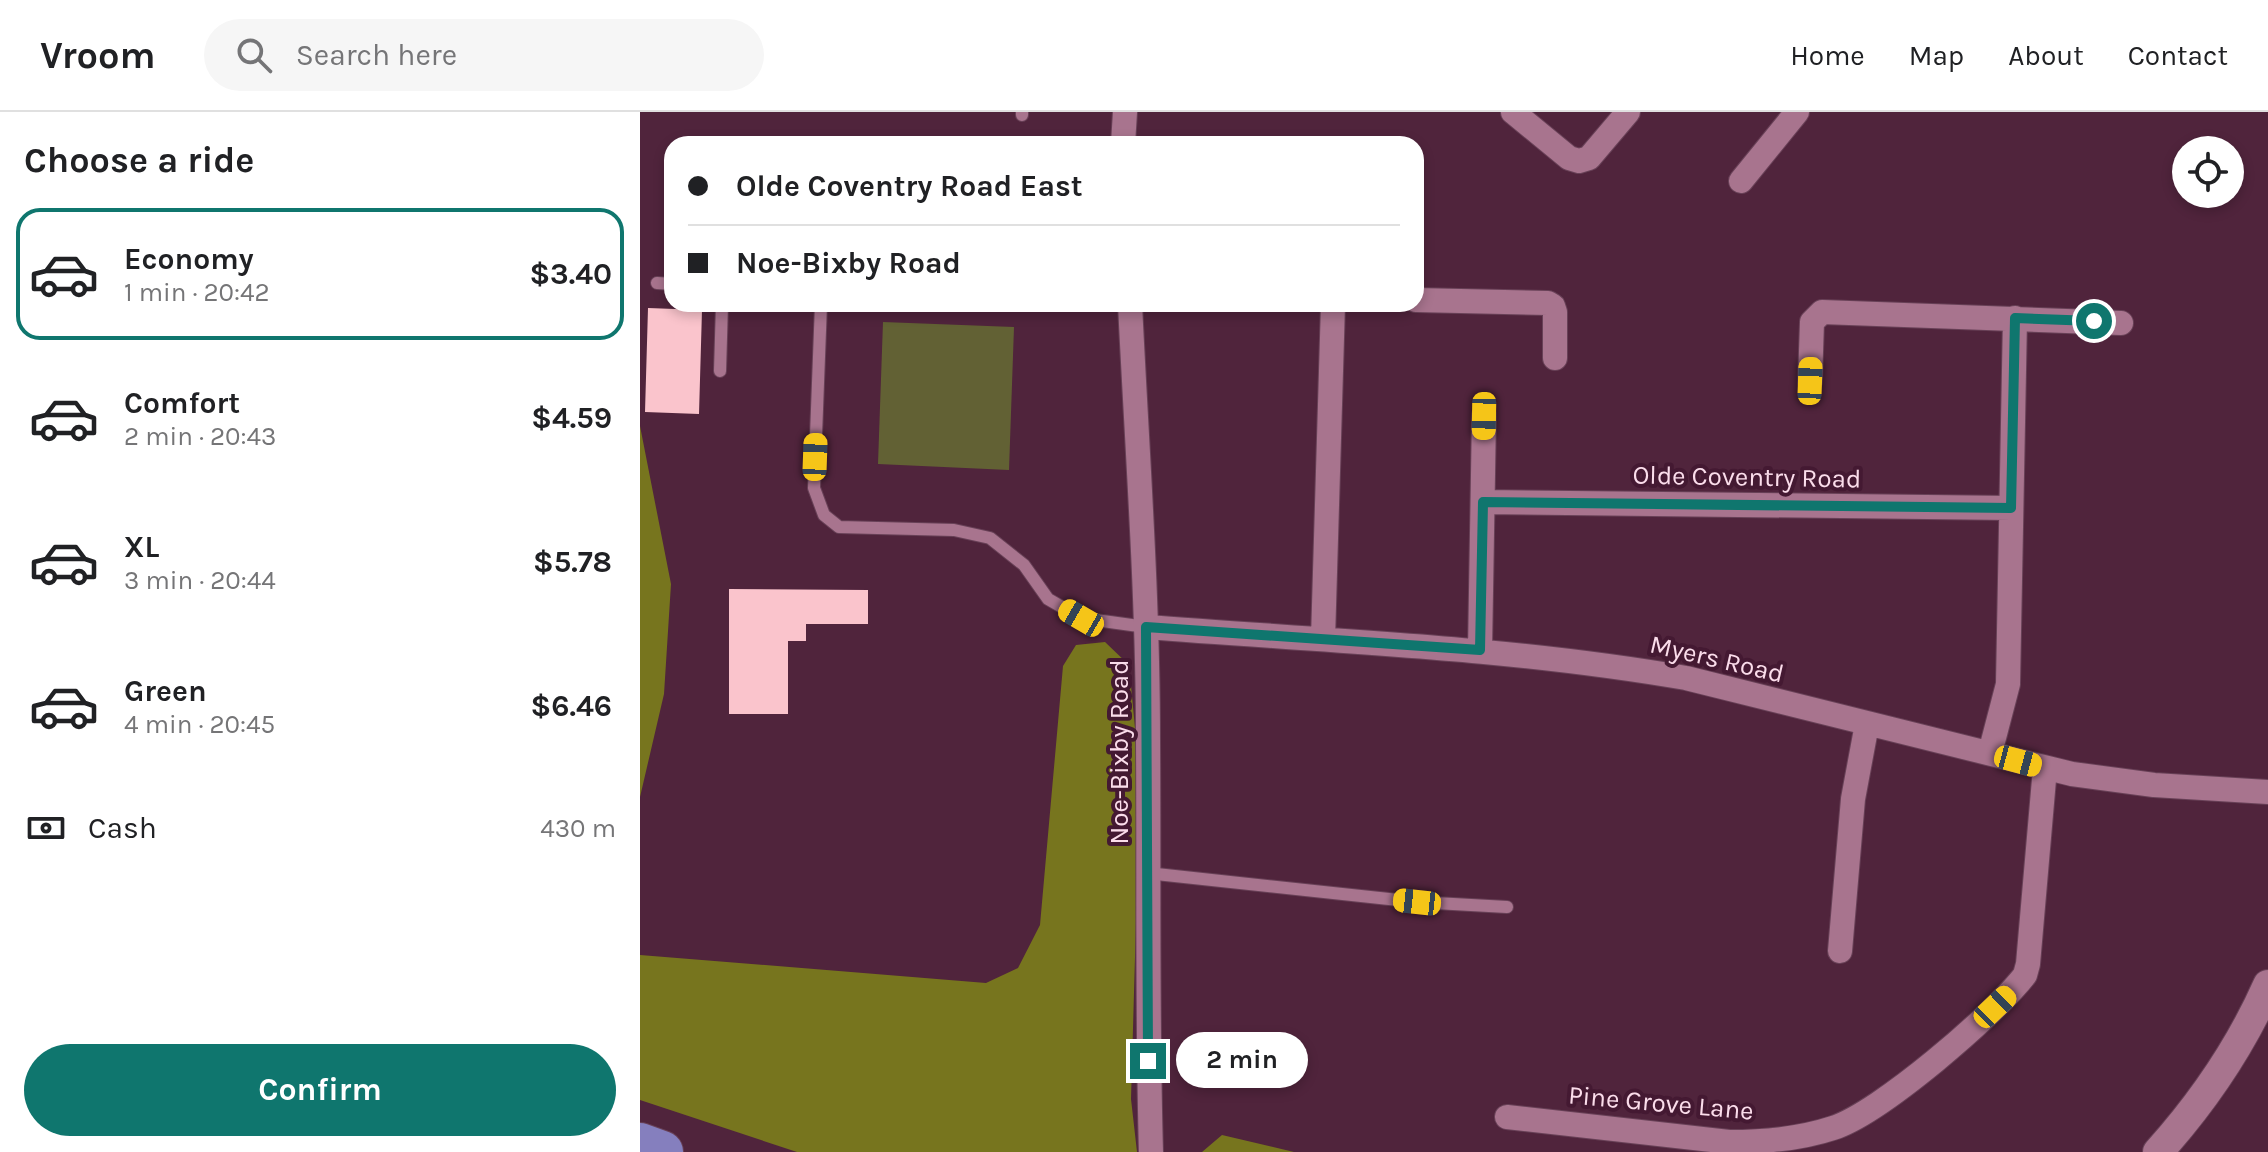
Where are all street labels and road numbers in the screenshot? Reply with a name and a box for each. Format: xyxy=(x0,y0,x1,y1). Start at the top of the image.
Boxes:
street label: Olde Coventry Road xyxy=(1632,460,1862,494)
street label: Myers Road xyxy=(1647,629,1787,689)
street label: Noe-Bixby Road xyxy=(1104,659,1135,845)
street label: Pine Grove Lane xyxy=(1567,1079,1755,1127)

